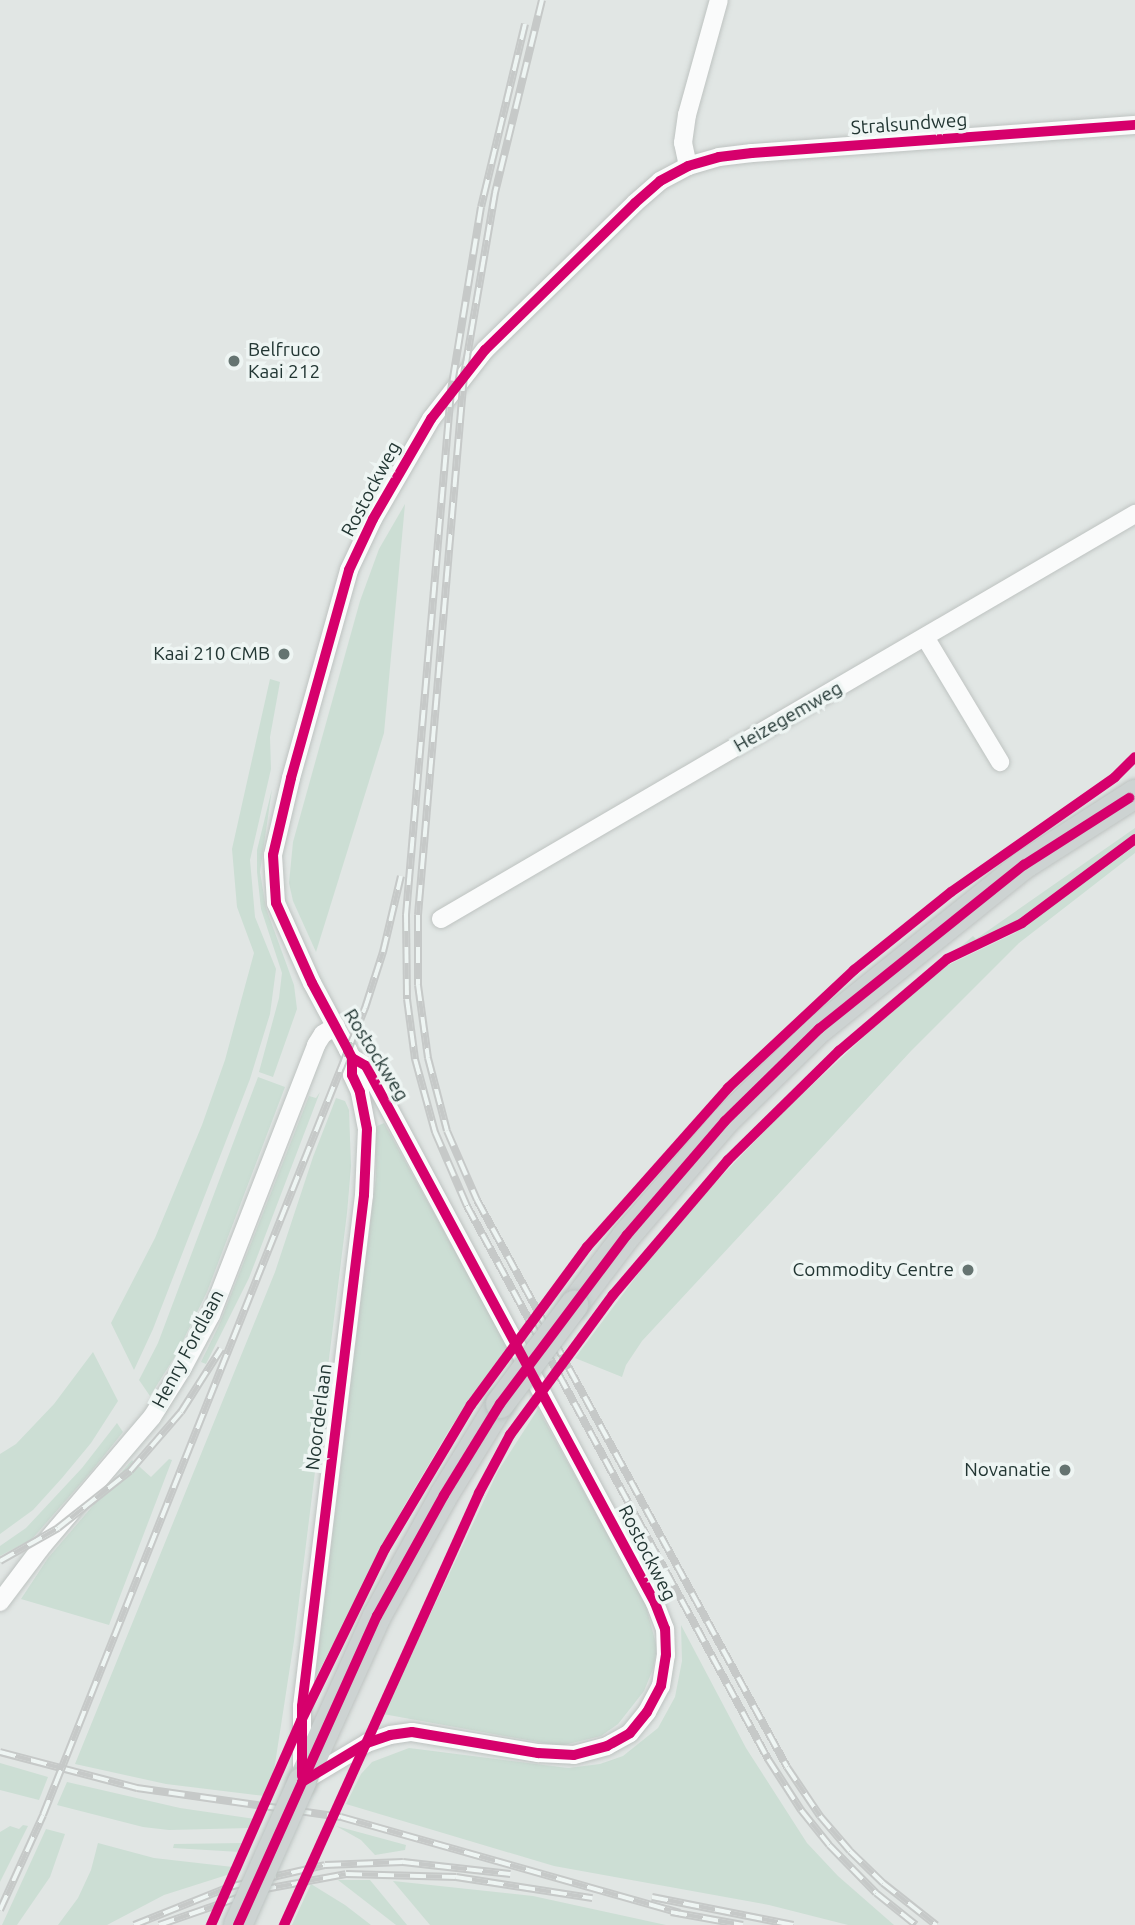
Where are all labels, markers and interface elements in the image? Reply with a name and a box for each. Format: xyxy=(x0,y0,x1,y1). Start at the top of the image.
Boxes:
street label: Stralsundweg xyxy=(850,109,968,139)
place label: Belfruco Kaai 212 xyxy=(248,339,321,383)
marker: Belfruco Kaai 212 xyxy=(226,353,242,369)
street label: Rostockweg xyxy=(336,438,406,540)
place label: Kaai 210 CMB xyxy=(153,643,270,665)
marker: Kaai 210 CMB xyxy=(276,646,292,662)
street label: Heizegemweg xyxy=(730,677,846,757)
street label: Rostockweg xyxy=(339,1005,413,1105)
place label: Commodity Centre xyxy=(793,1259,954,1281)
marker: Commodity Centre xyxy=(960,1262,976,1278)
street label: Henry Fordlaan xyxy=(147,1286,229,1412)
street label: Noorderlaan xyxy=(301,1362,337,1472)
place label: Novanatie xyxy=(964,1459,1051,1481)
marker: Novanatie xyxy=(1057,1462,1073,1478)
street label: Rostockweg xyxy=(613,1501,681,1605)

